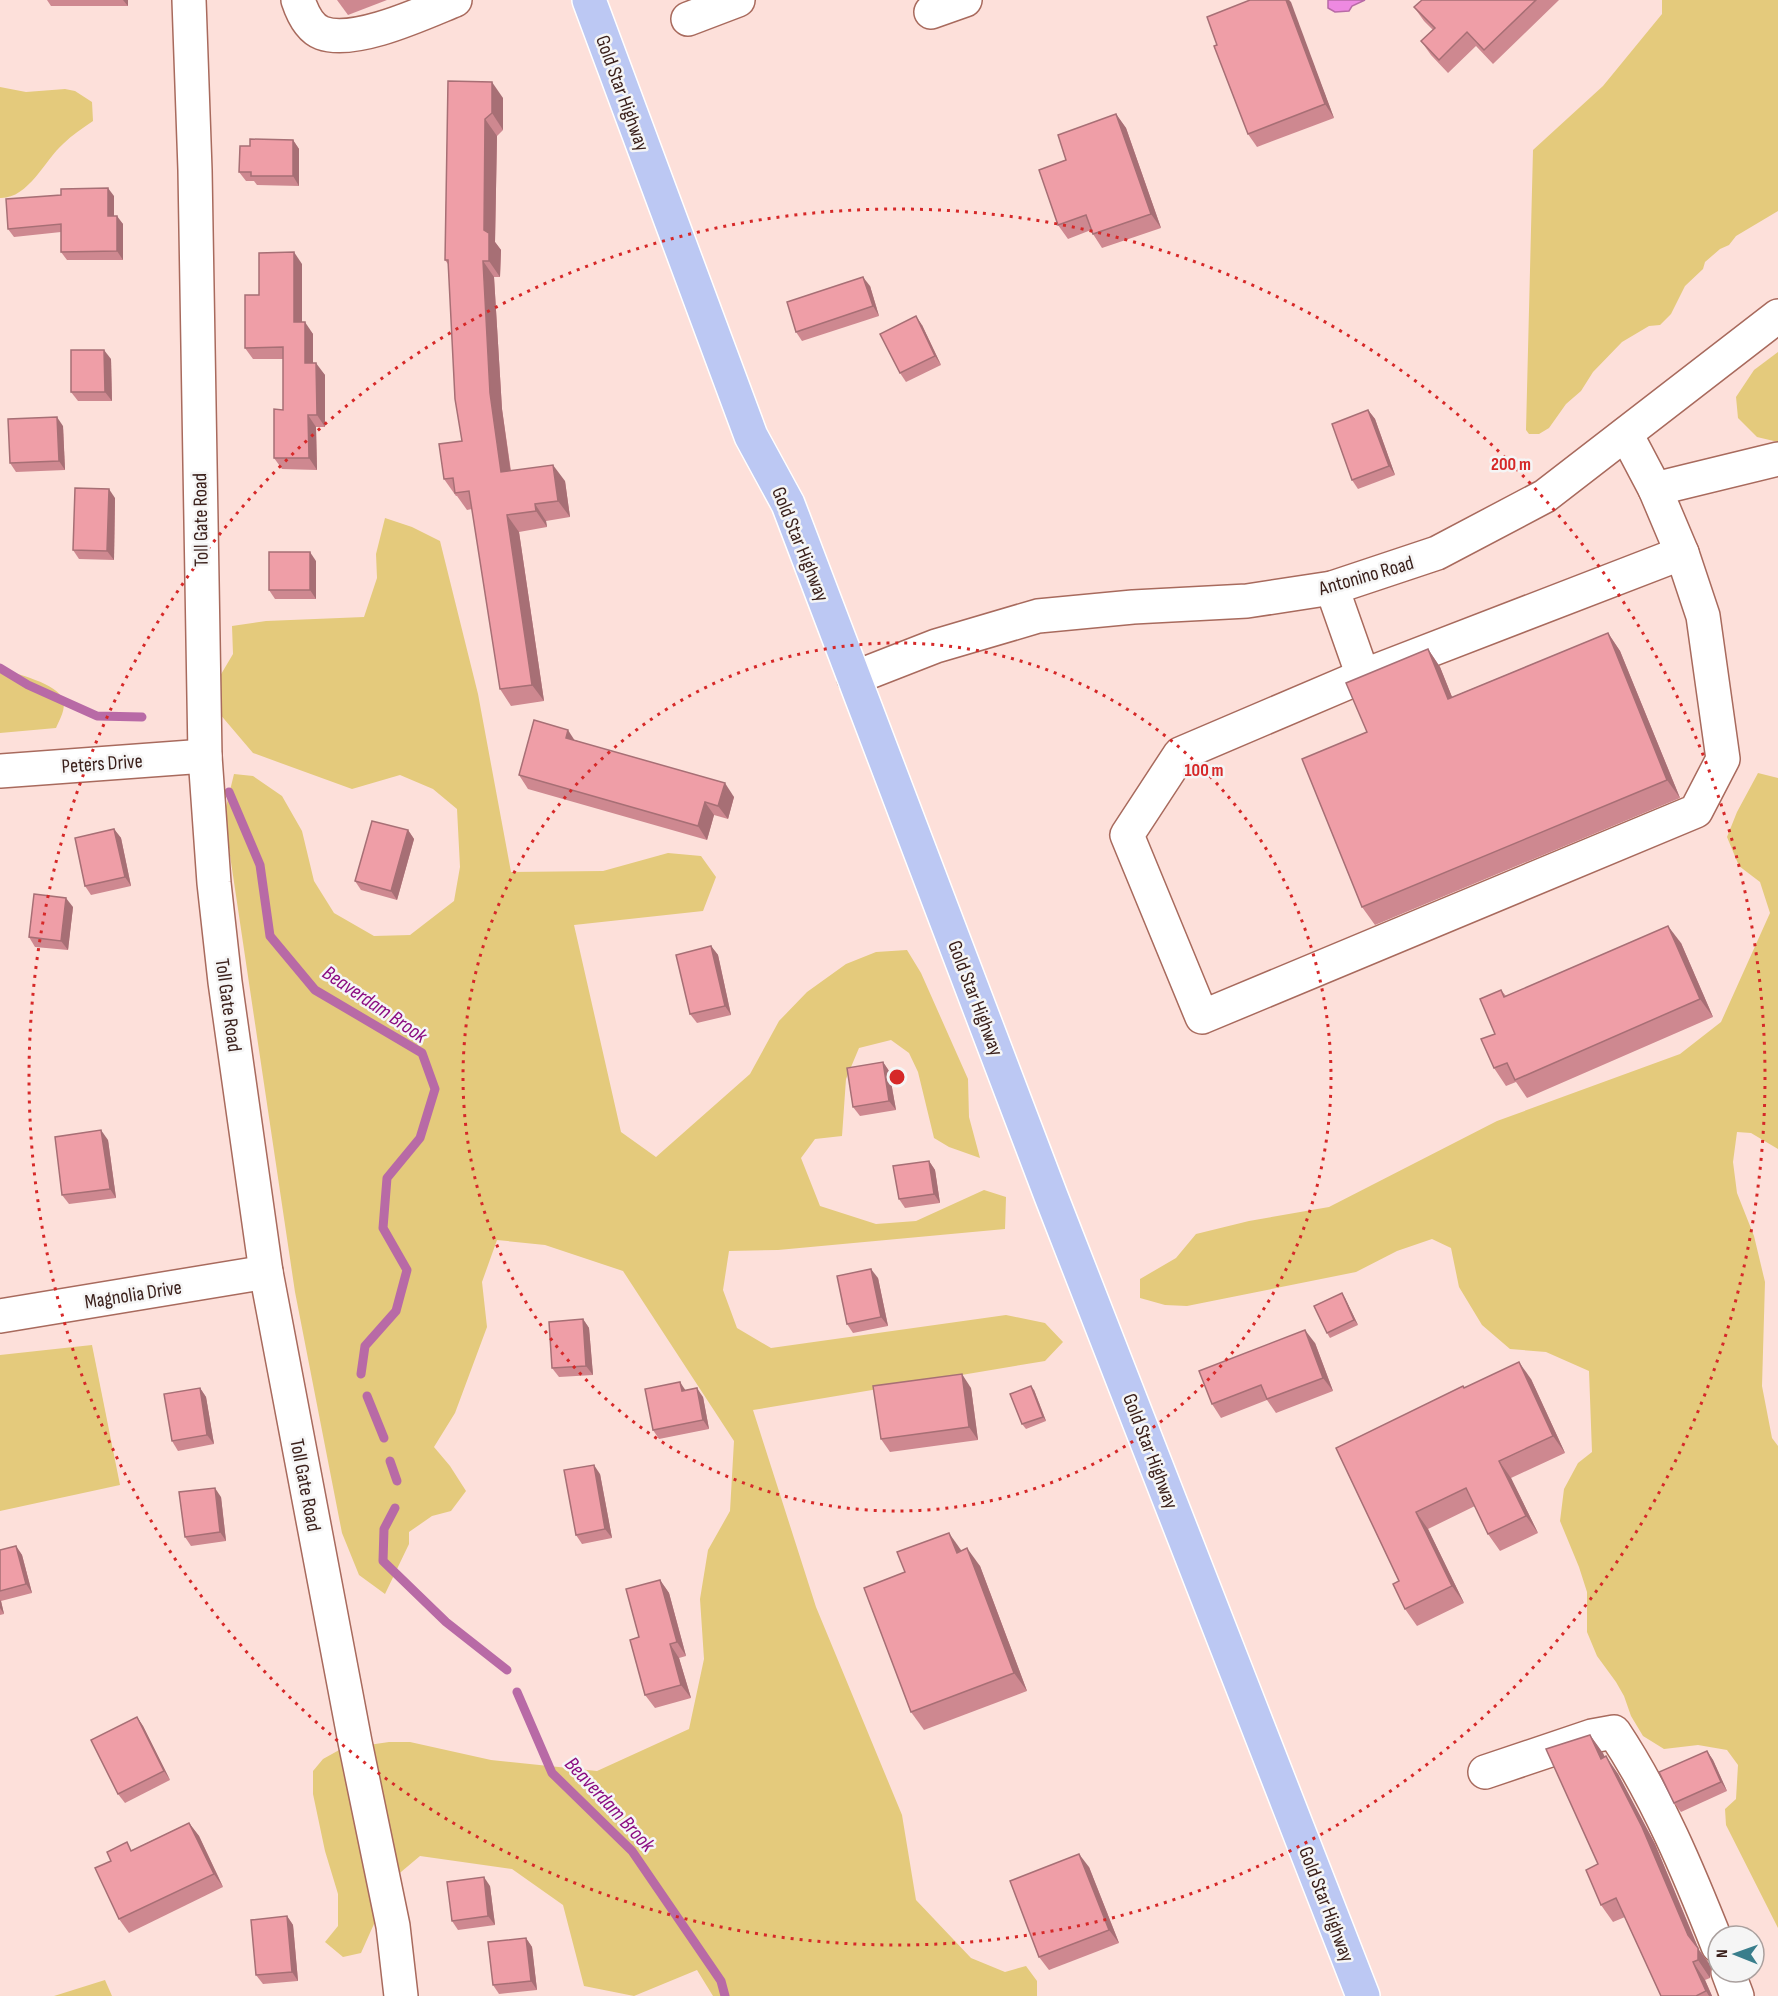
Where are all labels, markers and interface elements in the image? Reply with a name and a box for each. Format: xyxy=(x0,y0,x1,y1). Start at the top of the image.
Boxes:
street label: Gold Star Highway xyxy=(590,32,654,155)
text: 200 m xyxy=(1491,454,1531,475)
street label: Toll Gate Road xyxy=(188,473,214,567)
street label: Gold Star Highway xyxy=(766,484,834,605)
street label: Antonino Road xyxy=(1315,551,1416,601)
street label: Peters Drive xyxy=(61,749,143,779)
text: 100 m xyxy=(1185,760,1224,781)
street label: Gold Star Highway xyxy=(942,937,1008,1060)
street label: Toll Gate Road xyxy=(210,957,246,1053)
water label: Beaverdam Brook xyxy=(318,960,433,1049)
centre of rings xyxy=(887,1067,907,1087)
street label: Magnolia Drive xyxy=(83,1275,183,1315)
street label: Gold Star Highway xyxy=(1117,1390,1183,1513)
street label: Toll Gate Road xyxy=(284,1437,326,1534)
water label: Beaverdam Brook xyxy=(559,1752,661,1858)
street label: Gold Star Highway xyxy=(1293,1843,1359,1966)
north arrow xyxy=(1706,1924,1766,1984)
text: N xyxy=(1713,1949,1732,1958)

